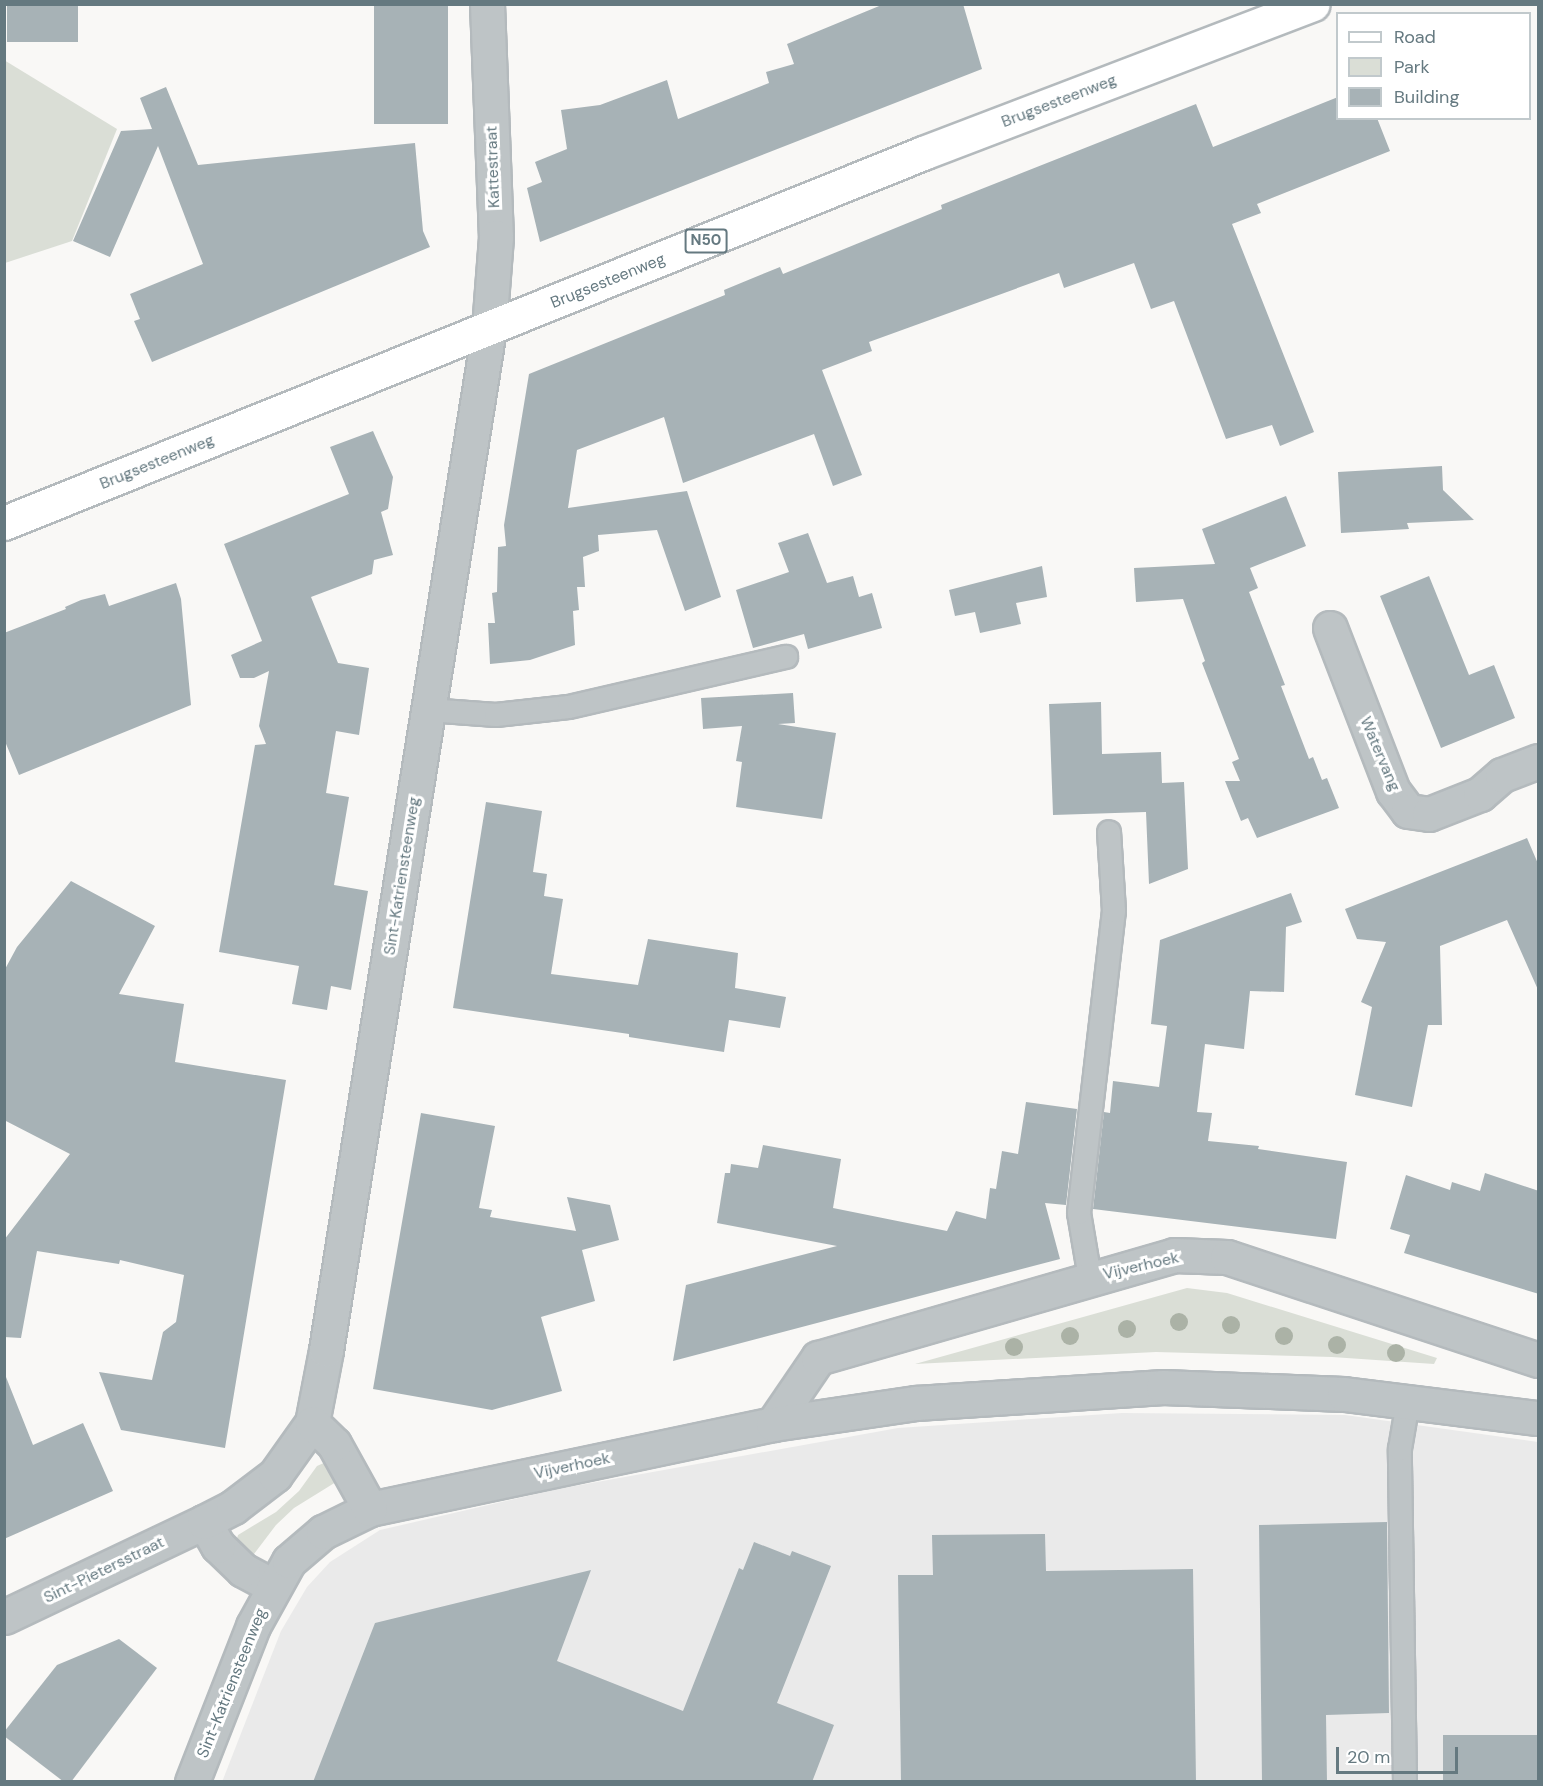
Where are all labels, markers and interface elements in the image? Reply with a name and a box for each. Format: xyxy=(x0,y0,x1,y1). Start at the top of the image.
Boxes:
legend xyxy=(1336,12,1531,120)
text: Road xyxy=(1394,25,1436,49)
text: Park xyxy=(1394,55,1430,79)
street label: Brugsesteenweg xyxy=(999,70,1119,132)
text: Building xyxy=(1394,85,1459,109)
street label: Kattestraat xyxy=(482,126,504,208)
road number: N50 xyxy=(684,229,728,253)
street label: Brugsesteenweg xyxy=(548,249,668,313)
street label: Brugsesteenweg xyxy=(97,430,217,494)
street label: Watervang xyxy=(1356,714,1404,794)
street label: Sint-Katriensteenweg xyxy=(380,795,424,957)
street label: Vijverhoek xyxy=(1101,1248,1181,1284)
street label: Vijverhoek xyxy=(532,1449,612,1483)
street label: Sint-Pietersstraat xyxy=(41,1533,167,1607)
street label: Sint-Katriensteenweg xyxy=(193,1605,271,1761)
scale bar xyxy=(1339,1735,1460,1773)
text: 20 m xyxy=(1347,1745,1390,1769)

